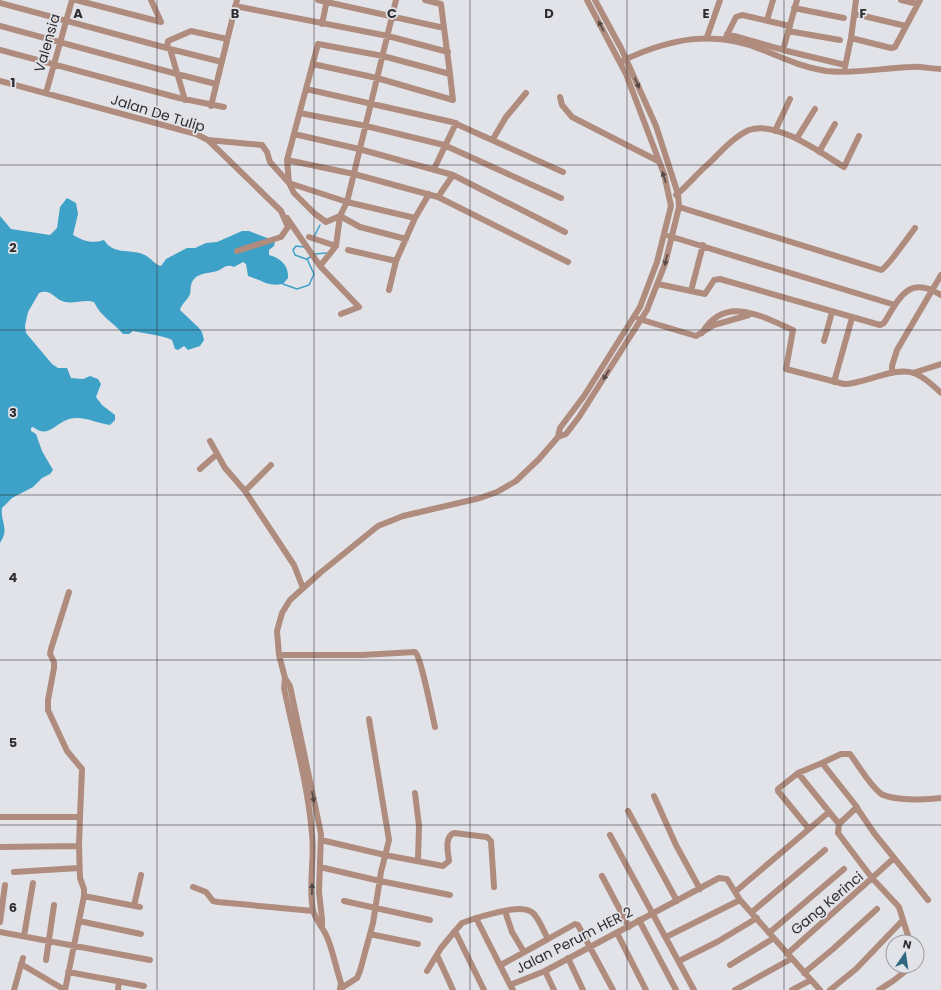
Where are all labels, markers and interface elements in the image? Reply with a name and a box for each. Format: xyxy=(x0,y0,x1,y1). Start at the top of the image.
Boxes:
text: A xyxy=(73,4,83,23)
text: B xyxy=(231,4,240,23)
text: C xyxy=(387,4,397,23)
text: D xyxy=(544,4,554,23)
text: E xyxy=(702,4,710,23)
text: F xyxy=(859,4,867,23)
street label: Valensia xyxy=(29,11,65,75)
one-way arrow xyxy=(598,20,604,31)
text: 1 xyxy=(11,73,15,92)
one-way arrow xyxy=(634,78,640,89)
street label: Jalan De Tulip xyxy=(108,89,208,137)
one-way arrow xyxy=(661,170,667,182)
text: 2 xyxy=(9,238,17,257)
one-way arrow xyxy=(663,254,669,266)
one-way arrow xyxy=(603,369,610,381)
text: 3 xyxy=(9,403,17,422)
text: 4 xyxy=(9,568,18,587)
text: 5 xyxy=(9,733,17,752)
one-way arrow xyxy=(311,791,317,804)
street label: Gang Kerinci xyxy=(786,867,868,939)
one-way arrow xyxy=(309,882,315,895)
text: 6 xyxy=(9,898,17,917)
street label: Jalan Perum HER 2 xyxy=(512,902,636,978)
north arrow xyxy=(885,934,925,974)
text: N xyxy=(901,936,913,953)

